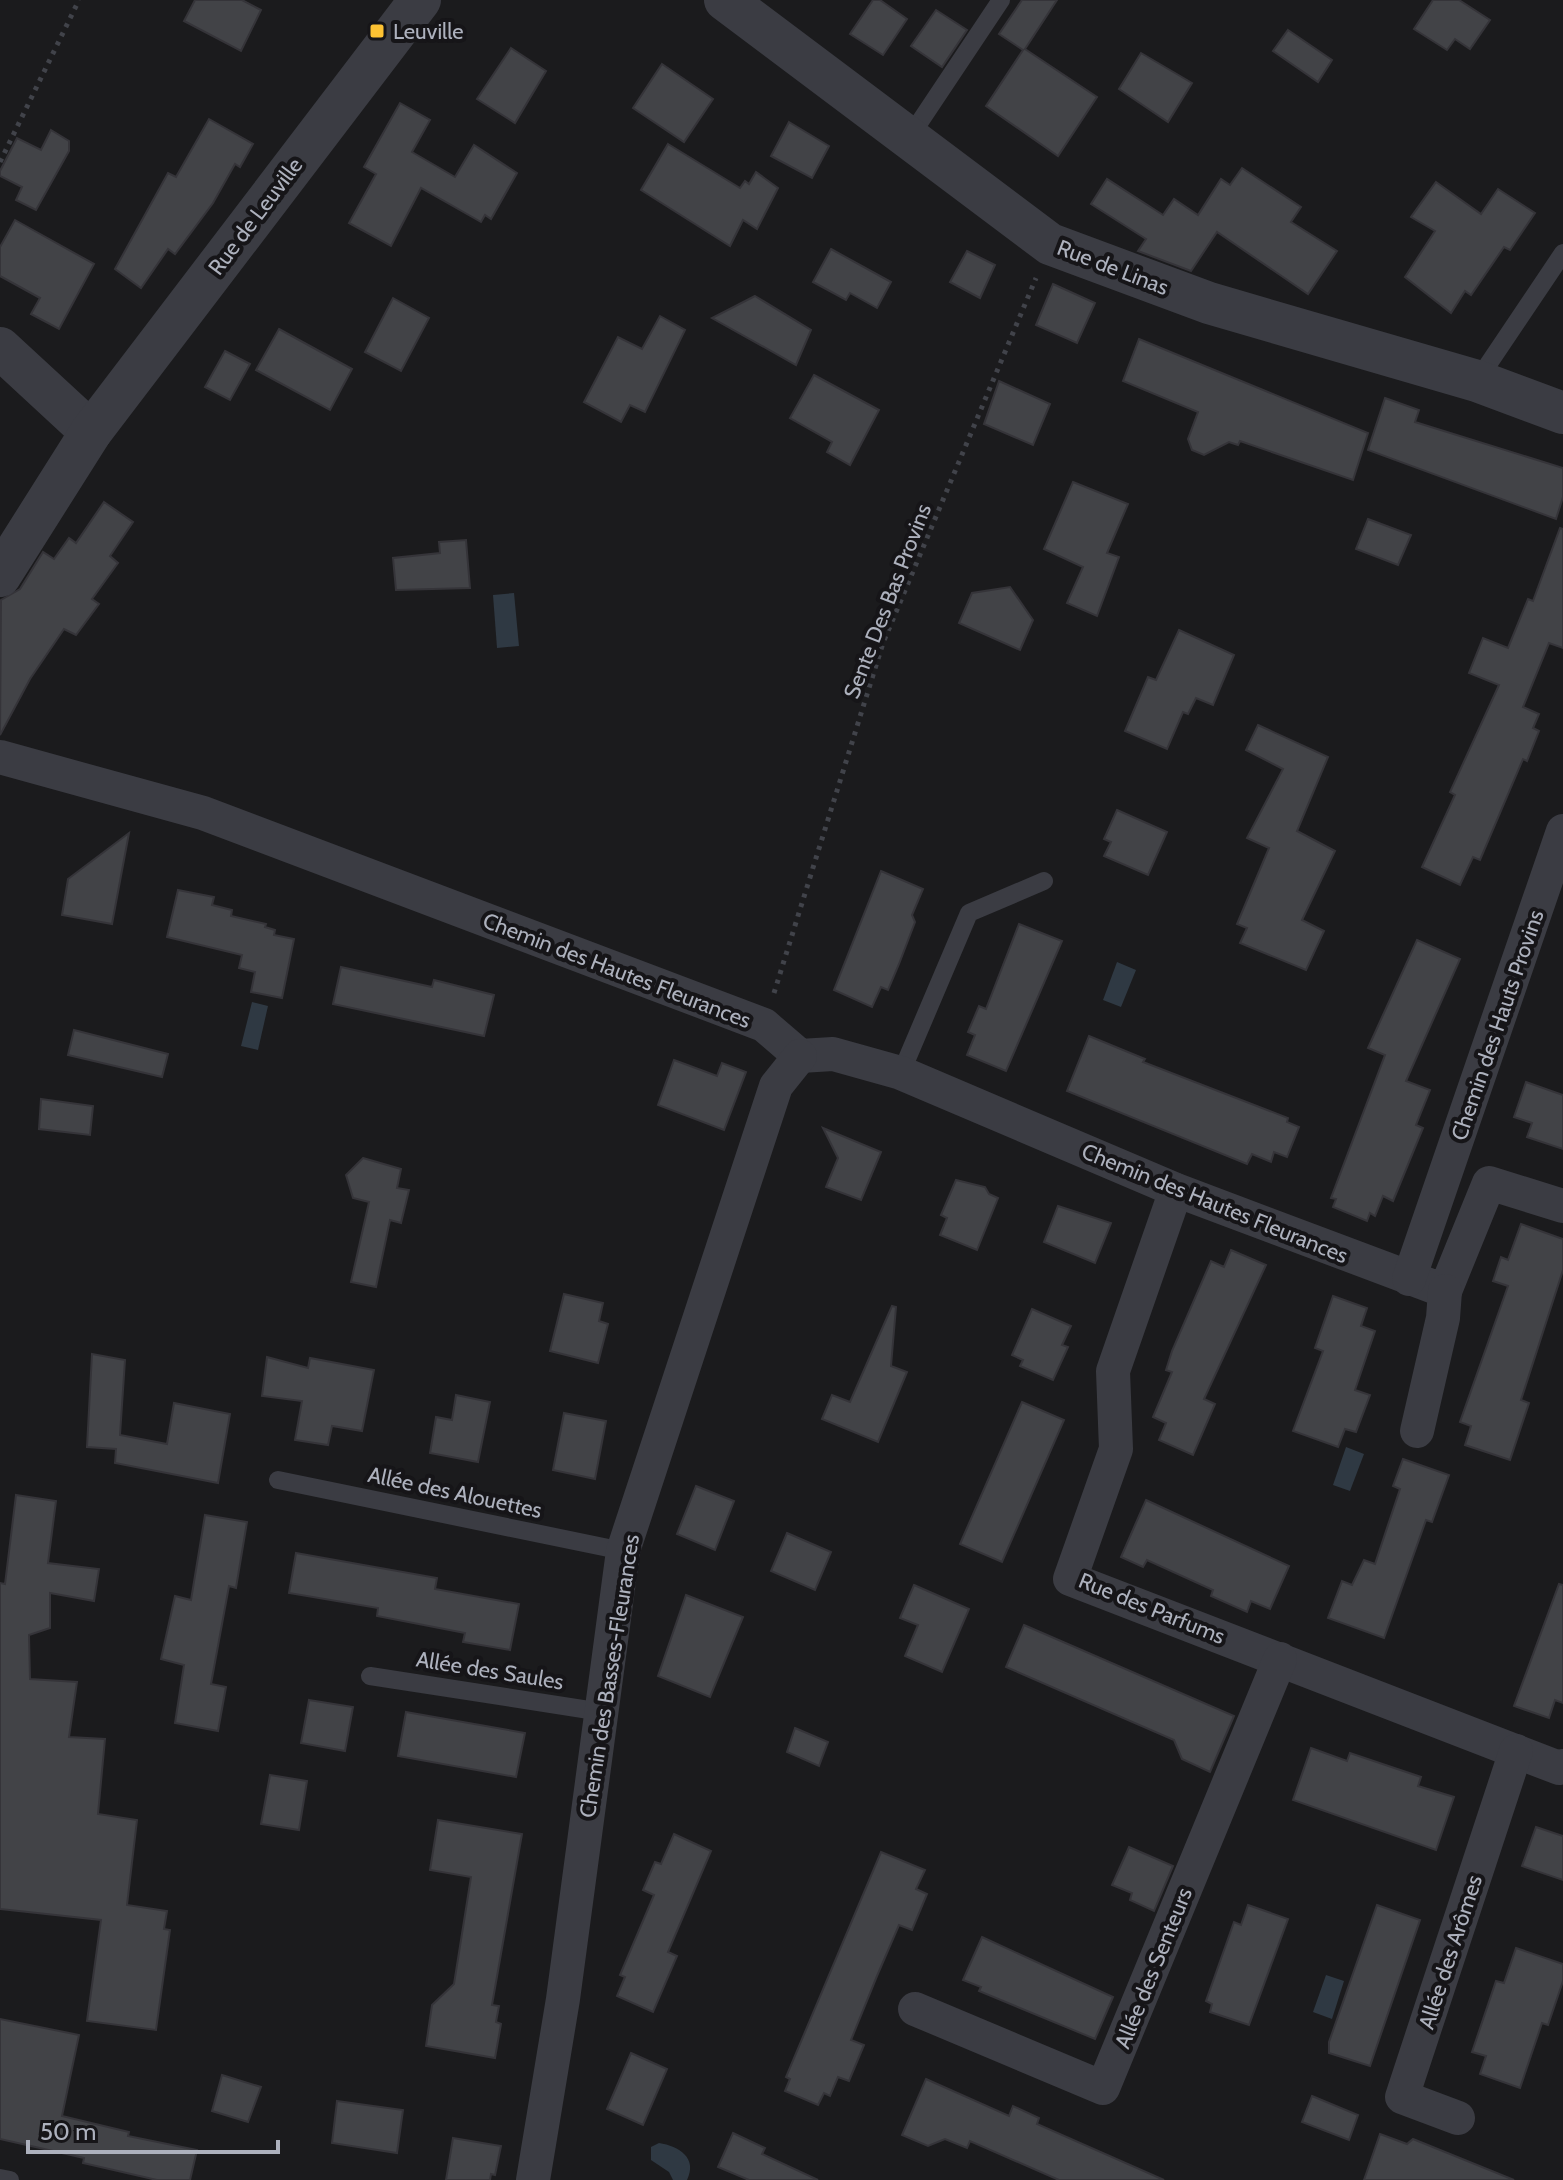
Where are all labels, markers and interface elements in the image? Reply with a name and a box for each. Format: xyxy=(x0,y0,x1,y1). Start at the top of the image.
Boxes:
place label: Leuville xyxy=(393,18,464,45)
marker: Leuville xyxy=(368,22,386,40)
street label: Rue de Leuville xyxy=(203,152,308,280)
street label: Rue de Linas xyxy=(1053,234,1172,301)
street label: Sente Des Bas Provins xyxy=(838,500,937,702)
street label: Chemin des Hauts Provins xyxy=(1445,906,1550,1144)
street label: Chemin des Hautes Fleurances xyxy=(479,907,755,1034)
street label: Chemin des Hautes Fleurances xyxy=(1078,1138,1352,1269)
street label: Allée des Alouettes xyxy=(365,1461,544,1524)
street label: Chemin des Basses-Fleurances xyxy=(574,1533,645,1820)
street label: Rue des Parfums xyxy=(1075,1567,1229,1650)
street label: Allée des Saules xyxy=(414,1645,566,1695)
street label: Allée des Arômes xyxy=(1413,1872,1488,2033)
street label: Allée des Senteurs xyxy=(1109,1884,1198,2053)
scale bar xyxy=(28,2104,278,2154)
text: 50 m xyxy=(40,2117,96,2146)

